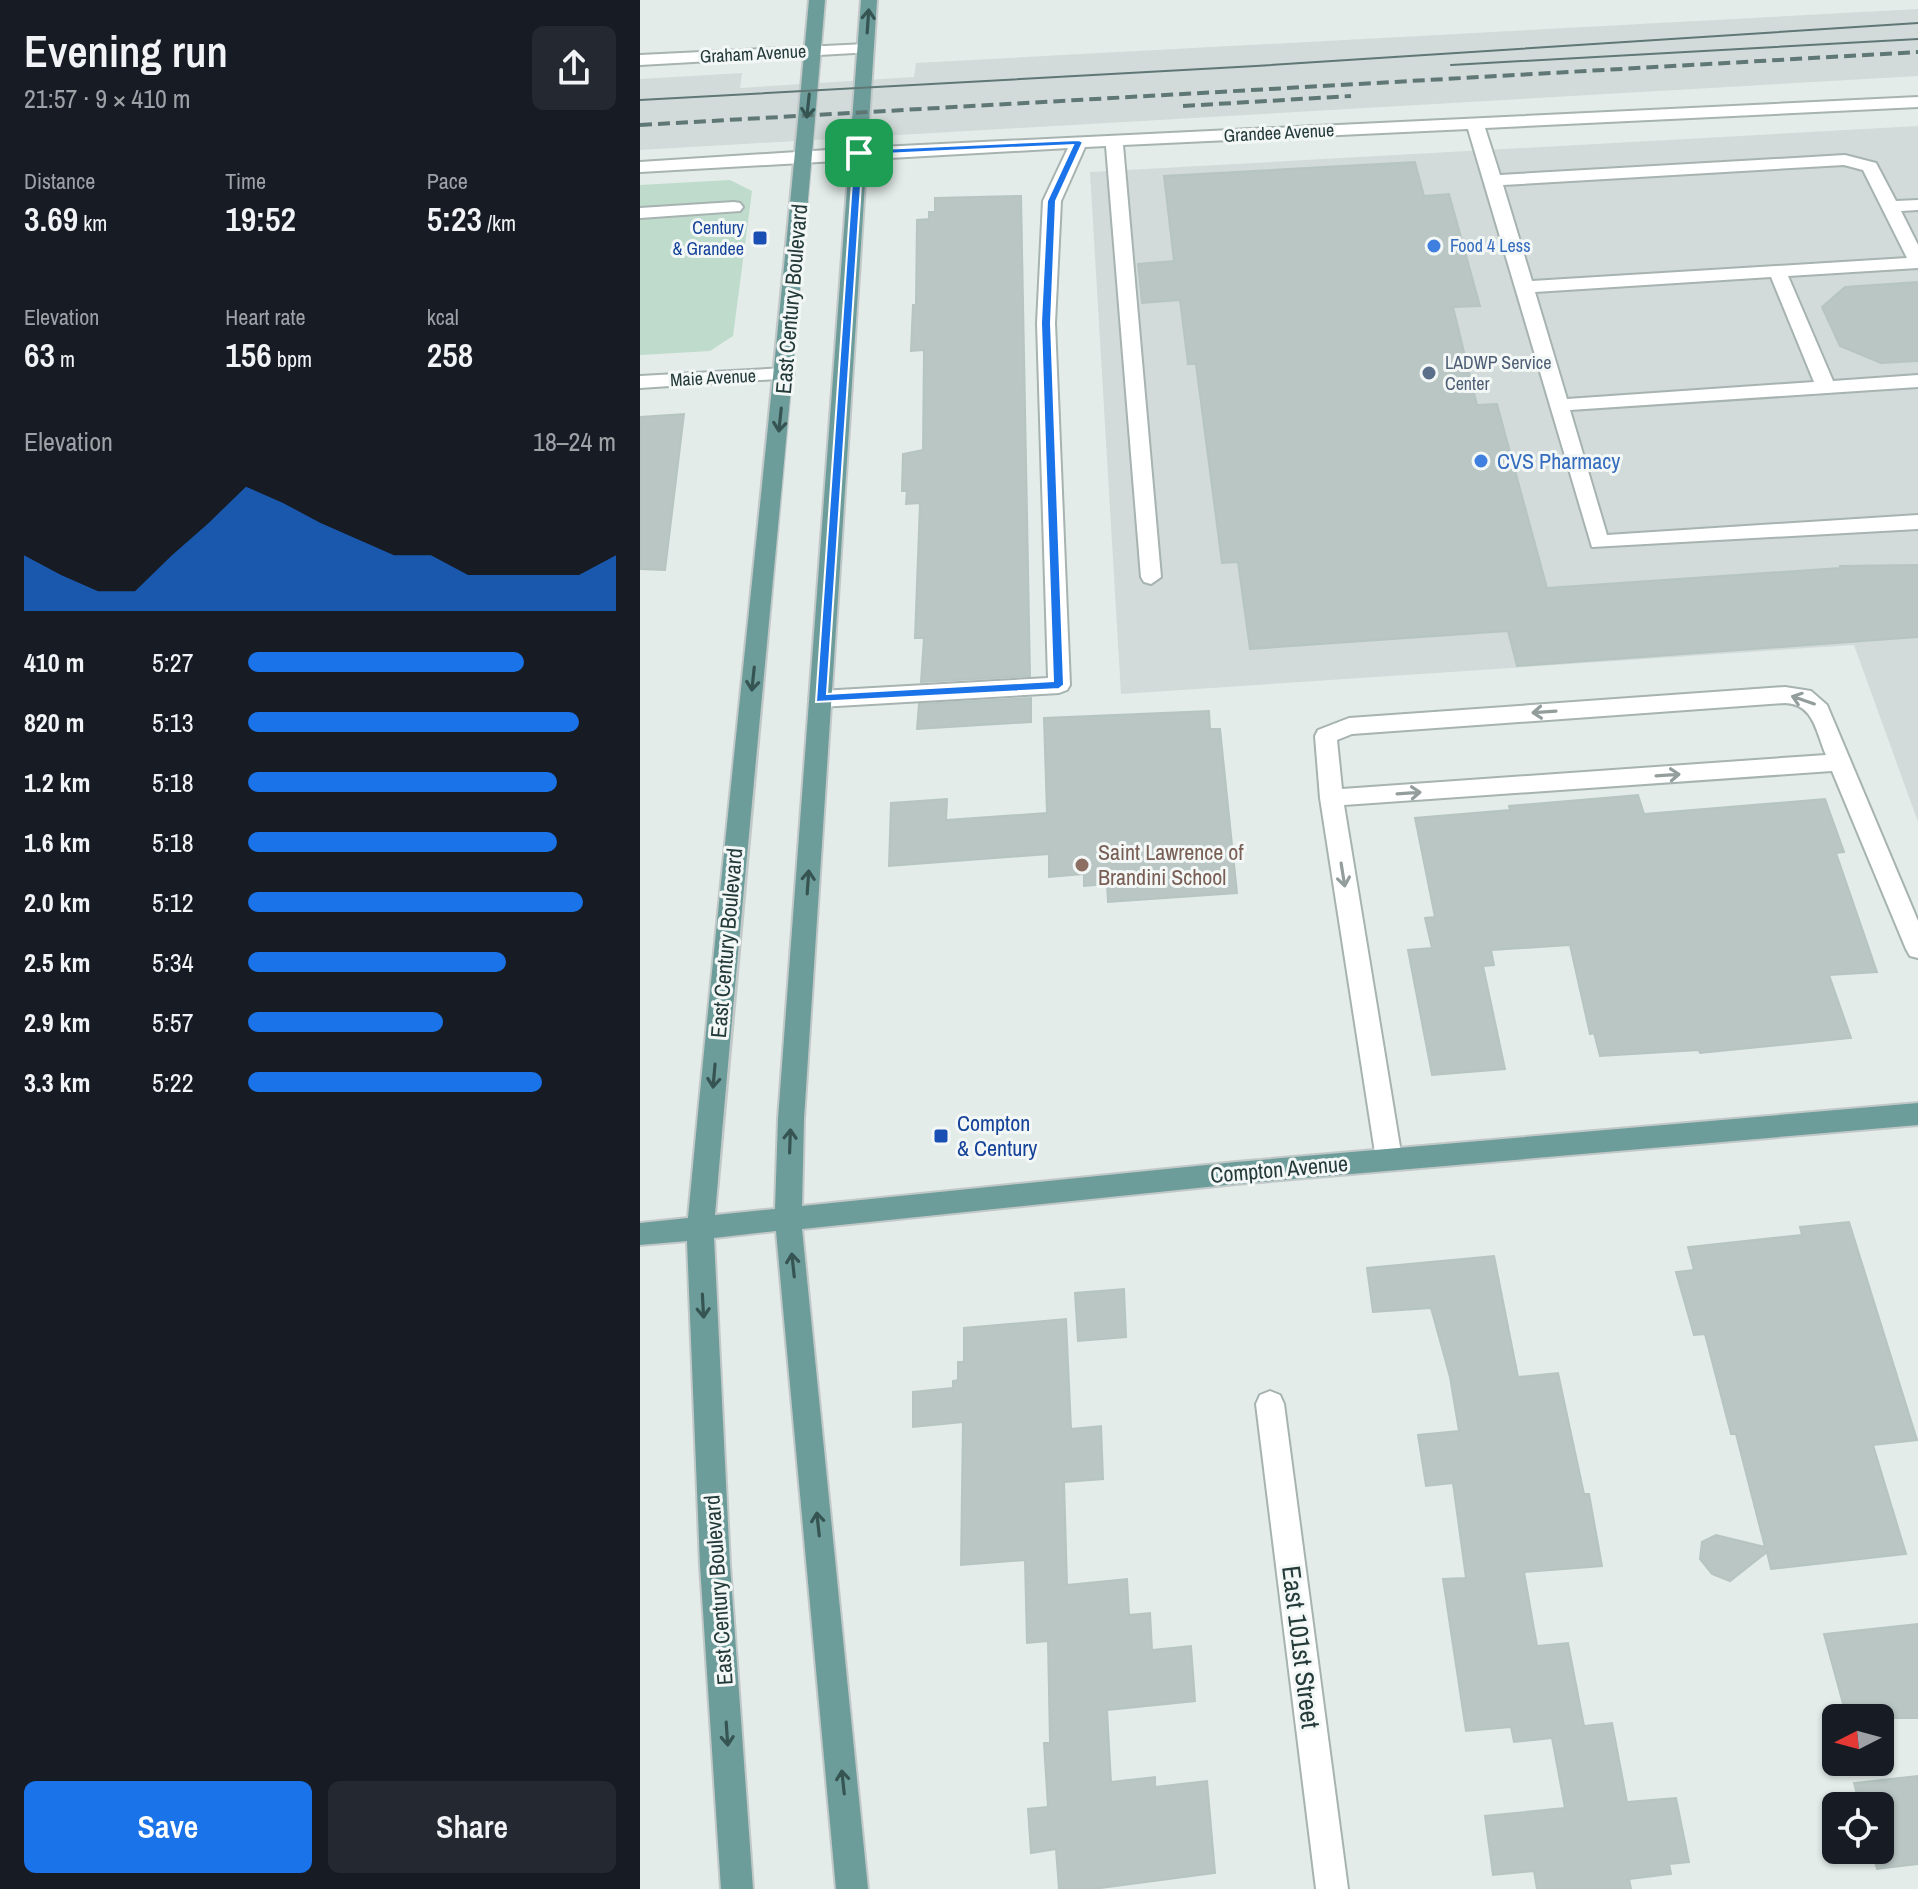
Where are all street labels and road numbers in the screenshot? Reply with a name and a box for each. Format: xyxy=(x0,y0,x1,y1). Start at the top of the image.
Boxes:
street label: Graham Avenue xyxy=(699,38,807,69)
street label: Grandee Avenue xyxy=(1223,117,1335,148)
street label: East Century Boulevard xyxy=(768,203,814,395)
street label: Maie Avenue xyxy=(669,363,757,392)
street label: East Century Boulevard xyxy=(703,847,749,1039)
street label: Compton Avenue xyxy=(1209,1148,1349,1190)
street label: East Century Boulevard xyxy=(696,1494,740,1686)
street label: East 101st Street xyxy=(1274,1564,1329,1730)

